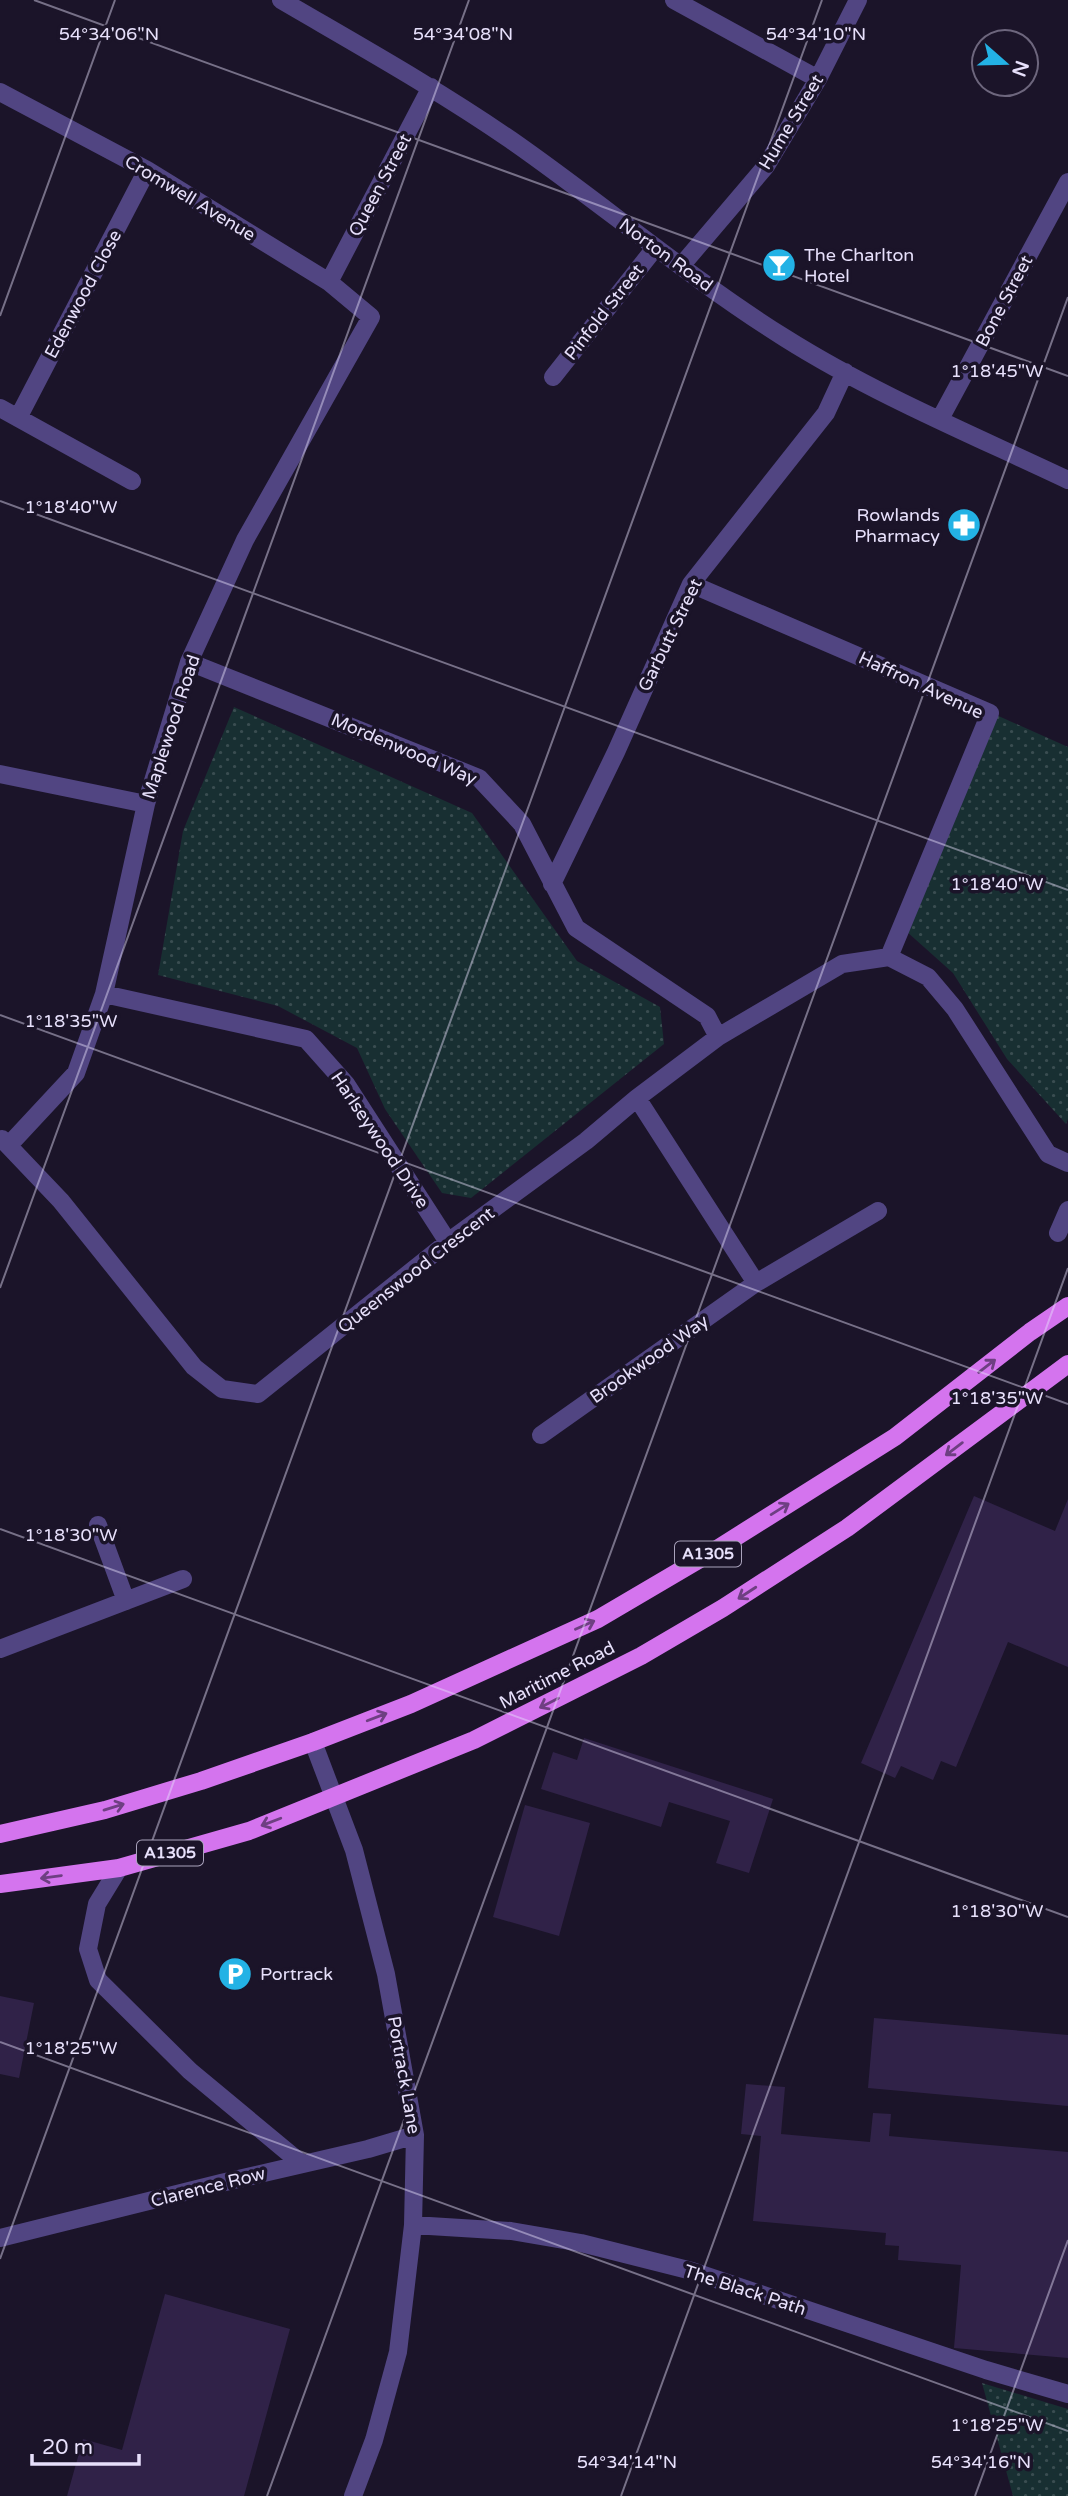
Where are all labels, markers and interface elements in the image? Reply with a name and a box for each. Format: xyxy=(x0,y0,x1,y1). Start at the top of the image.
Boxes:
text: 54°34'06"N xyxy=(59,23,159,45)
text: 54°34'08"N xyxy=(413,23,513,45)
text: 54°34'10"N xyxy=(766,23,866,45)
north arrow xyxy=(970,28,1040,98)
text: N xyxy=(1007,58,1033,79)
street label: Hume Street xyxy=(754,70,828,174)
street label: Queen Street xyxy=(344,130,416,240)
street label: Cromwell Avenue xyxy=(121,150,259,246)
street label: Norton Road xyxy=(615,214,717,296)
street label: Edenwood Close xyxy=(40,226,126,362)
place label: The Charlton Hotel xyxy=(804,244,914,287)
bar icon: The Charlton Hotel xyxy=(760,246,798,284)
street label: Bone Street xyxy=(971,251,1037,351)
street label: Pinfold Street xyxy=(559,259,649,365)
text: 1°18'45"W xyxy=(951,360,1043,382)
text: 1°18'40"W xyxy=(25,496,117,518)
place label: Rowlands Pharmacy xyxy=(854,504,940,547)
pharmacy icon: Rowlands Pharmacy xyxy=(945,506,983,544)
street label: Garbutt Street xyxy=(633,575,707,695)
street label: Haffron Avenue xyxy=(855,646,987,724)
street label: Maplewood Road xyxy=(137,652,205,802)
street label: Mordenwood Way xyxy=(328,708,480,790)
text: 1°18'40"W xyxy=(951,873,1043,895)
text: 1°18'35"W xyxy=(25,1010,117,1032)
street label: Harlseywood Drive xyxy=(326,1068,434,1212)
street label: Queenswood Crescent xyxy=(333,1202,499,1338)
street label: Brookwood Way xyxy=(585,1310,713,1408)
one-way arrow xyxy=(977,1358,996,1373)
text: 1°18'35"W xyxy=(951,1387,1043,1409)
one-way arrow xyxy=(945,1442,964,1456)
one-way arrow xyxy=(770,1502,790,1516)
text: 1°18'30"W xyxy=(25,1524,117,1546)
road number: A1305 xyxy=(675,1542,741,1566)
one-way arrow xyxy=(738,1586,758,1600)
one-way arrow xyxy=(573,1618,595,1631)
street label: Maritime Road xyxy=(495,1636,619,1714)
one-way arrow xyxy=(539,1696,559,1710)
one-way arrow xyxy=(365,1710,387,1722)
one-way arrow xyxy=(103,1800,125,1813)
one-way arrow xyxy=(261,1817,282,1830)
road number: A1305 xyxy=(137,1840,203,1866)
one-way arrow xyxy=(40,1871,63,1884)
text: 1°18'30"W xyxy=(951,1900,1043,1922)
parking icon: Portrack xyxy=(216,1955,254,1993)
place label: Portrack xyxy=(260,1963,333,1985)
street label: Portrack Lane xyxy=(383,2014,425,2136)
text: 1°18'25"W xyxy=(25,2037,117,2059)
street label: Clarence Row xyxy=(148,2162,268,2212)
street label: The Black Path xyxy=(681,2260,809,2320)
text: 1°18'25"W xyxy=(951,2414,1043,2436)
scale bar xyxy=(32,2422,138,2466)
text: 20 m xyxy=(42,2435,93,2460)
text: 54°34'14"N xyxy=(577,2451,677,2473)
text: 54°34'16"N xyxy=(931,2451,1031,2473)

